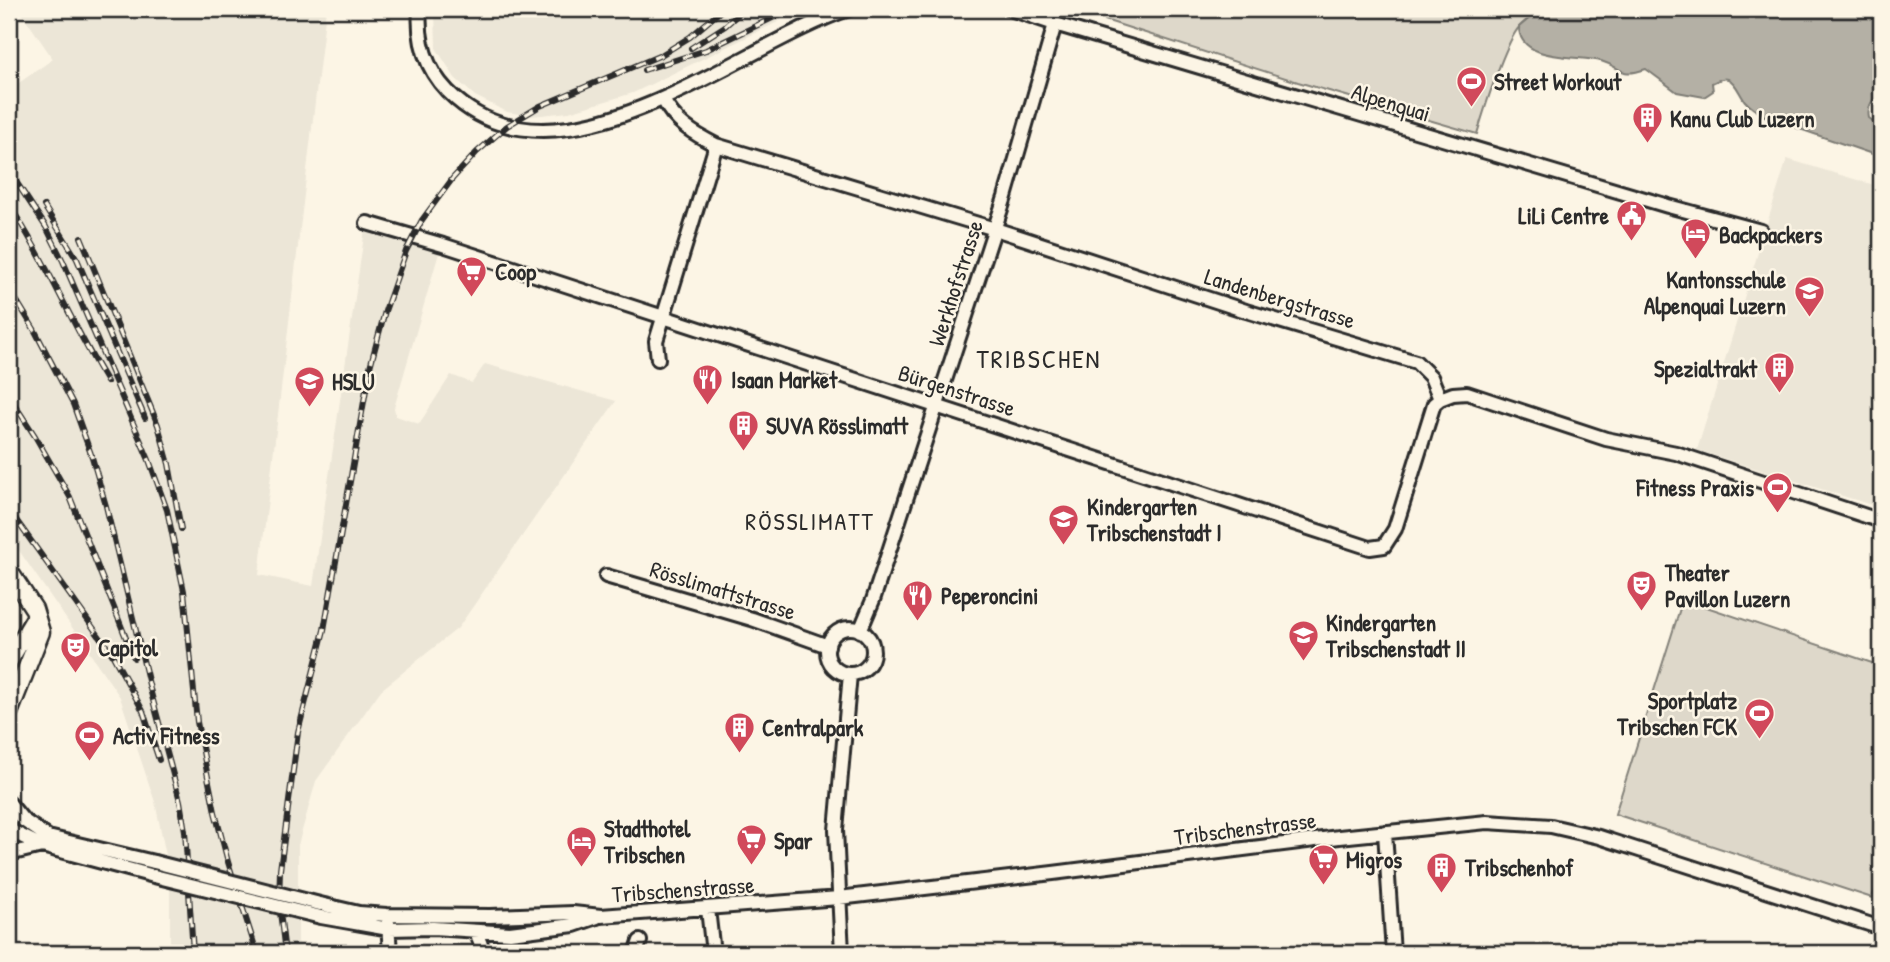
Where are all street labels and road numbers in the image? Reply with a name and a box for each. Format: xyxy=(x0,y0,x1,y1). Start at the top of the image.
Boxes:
street label: Alpenquai xyxy=(1348,75,1434,129)
street label: Werkhofstrasse xyxy=(920,216,990,350)
street label: Landenbergstrasse xyxy=(1201,260,1359,336)
street label: Bürgenstrasse xyxy=(895,357,1019,423)
street label: Rösslimattstrasse xyxy=(646,553,800,627)
street label: Tribschenstrasse xyxy=(1172,804,1318,852)
street label: Tribschenstrasse xyxy=(611,869,755,909)

